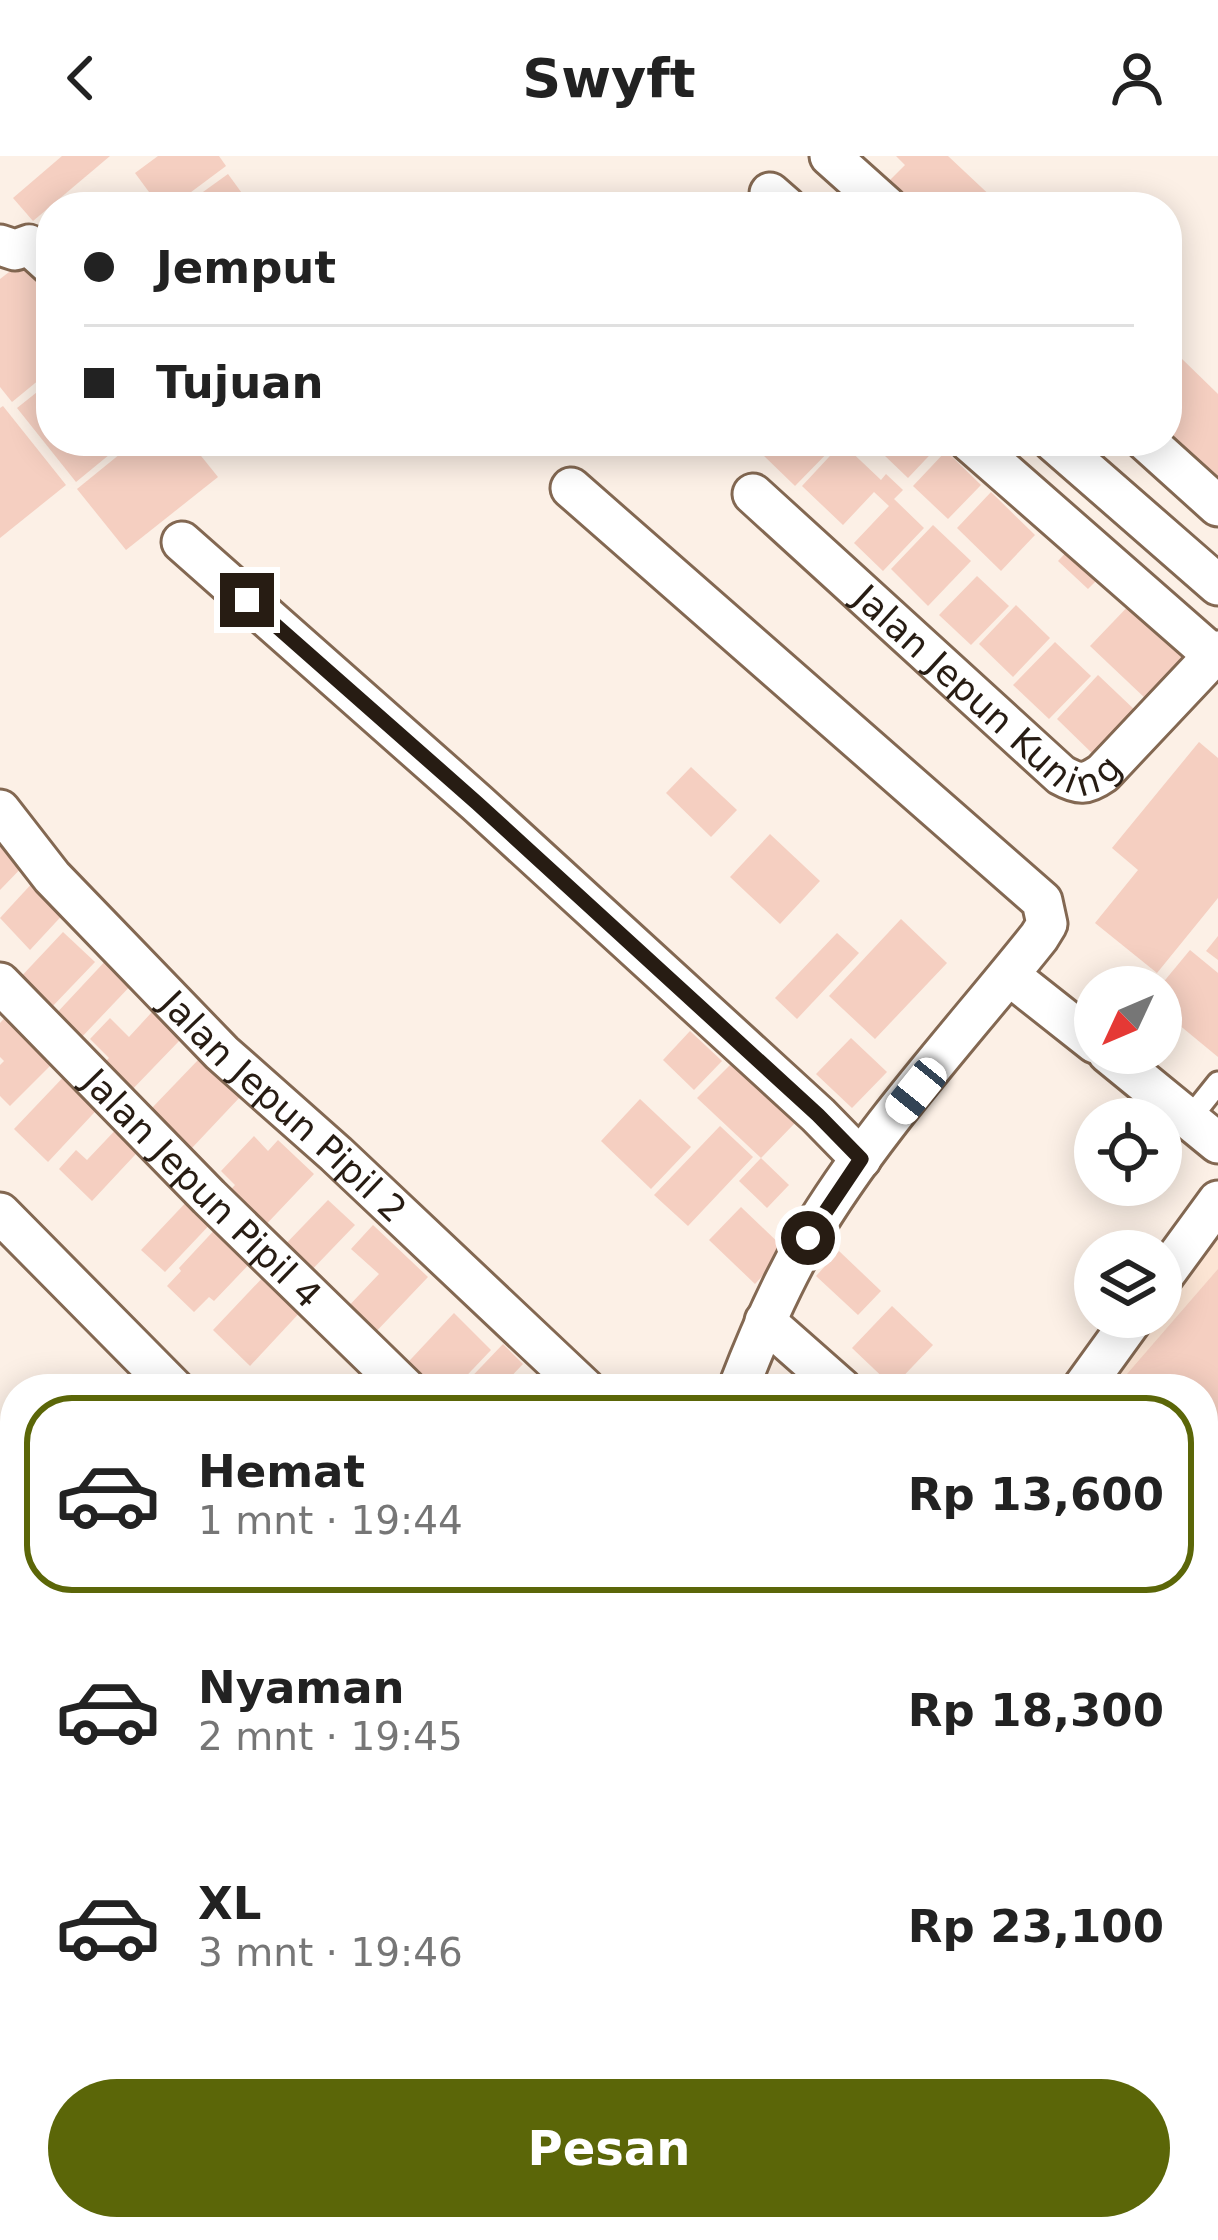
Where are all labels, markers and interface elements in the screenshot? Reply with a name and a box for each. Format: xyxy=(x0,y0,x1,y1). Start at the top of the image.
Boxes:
icon: back xyxy=(48,45,114,111)
icon: person xyxy=(1104,45,1170,111)
text: Swyft xyxy=(522,47,696,110)
text: Jemput xyxy=(156,241,336,294)
text: Tujuan xyxy=(156,356,324,409)
route end xyxy=(220,573,274,627)
street label: Jalan Jepun Kuning xyxy=(844,575,1129,804)
north arrow xyxy=(1074,966,1182,1074)
map controls xyxy=(1074,966,1182,1338)
street label: Jalan Jepun Pipil 2 xyxy=(151,981,415,1230)
car xyxy=(879,1052,953,1130)
street label: Jalan Jepun Pipil 4 xyxy=(73,1059,330,1316)
button: locate xyxy=(1074,1098,1182,1206)
route start xyxy=(781,1211,835,1265)
button: layers xyxy=(1074,1230,1182,1338)
icon: car xyxy=(54,1440,162,1548)
text: Hemat xyxy=(198,1445,365,1498)
text: Rp 13,600 xyxy=(908,1468,1164,1521)
text: 1 mnt · 19:44 xyxy=(198,1498,463,1543)
icon: car xyxy=(54,1656,162,1764)
text: Nyaman xyxy=(198,1661,405,1714)
text: Rp 18,300 xyxy=(908,1684,1164,1737)
text: 2 mnt · 19:45 xyxy=(198,1714,463,1759)
icon: car xyxy=(54,1872,162,1980)
text: XL xyxy=(198,1877,261,1930)
text: Rp 23,100 xyxy=(908,1900,1164,1953)
text: 3 mnt · 19:46 xyxy=(198,1930,463,1975)
button: Pesan xyxy=(48,2079,1170,2217)

